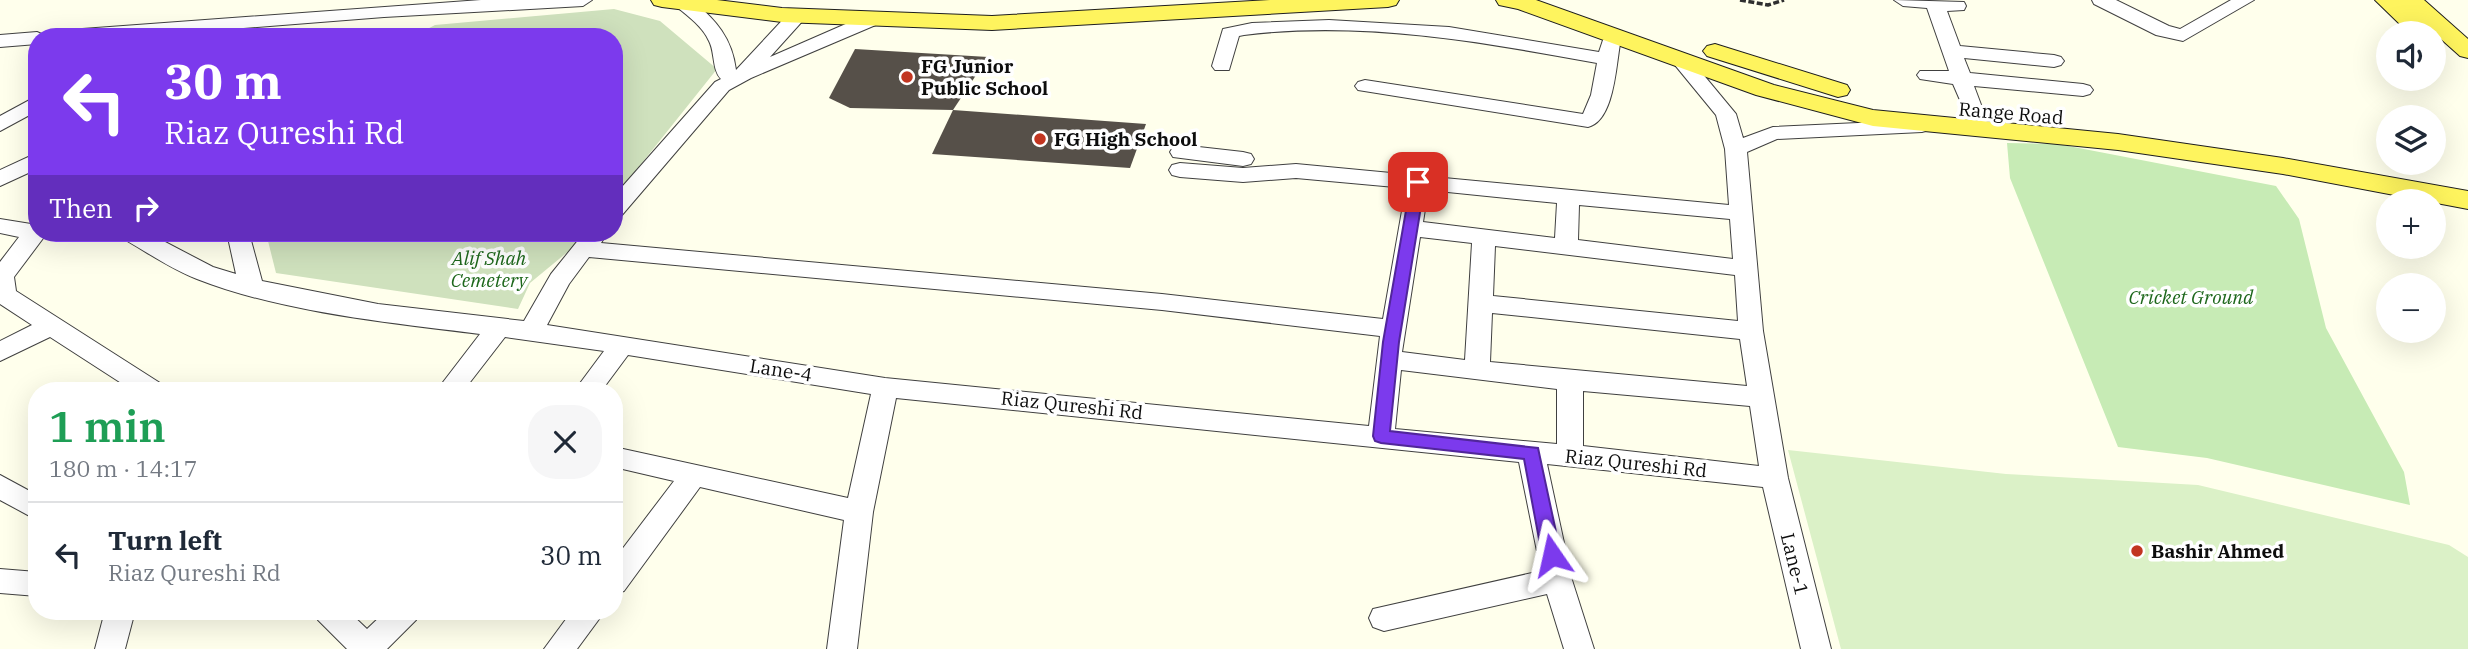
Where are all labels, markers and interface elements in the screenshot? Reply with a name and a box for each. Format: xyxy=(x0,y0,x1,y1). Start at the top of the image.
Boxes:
map controls xyxy=(2376,21,2446,343)
button: sound xyxy=(2376,21,2446,91)
text: 30 m xyxy=(164,49,282,112)
place label: FG Junior Public School xyxy=(921,54,1048,100)
icon: left xyxy=(49,56,140,147)
marker: FG Junior Public School xyxy=(899,69,915,85)
street label: Range Road xyxy=(1957,96,2065,130)
button: layers xyxy=(2376,105,2446,175)
text: Riaz Qureshi Rd xyxy=(164,111,404,153)
place label: FG High School xyxy=(1054,127,1198,151)
marker: FG High School xyxy=(1032,131,1048,147)
pin xyxy=(1388,152,1448,212)
icon: arrive xyxy=(1399,163,1437,201)
icon: right xyxy=(127,189,165,227)
button: + xyxy=(2376,189,2446,259)
text: Then xyxy=(49,191,113,225)
park label: Alif Shah Cemetery xyxy=(450,246,529,292)
button: − xyxy=(2376,273,2446,343)
park label: Cricket Ground xyxy=(2129,285,2254,309)
street label: Lane-4 xyxy=(748,353,814,387)
street label: Riaz Qureshi Rd xyxy=(1000,386,1144,424)
text: 1 min xyxy=(49,399,166,454)
button: close xyxy=(528,405,602,479)
street label: Riaz Qureshi Rd xyxy=(1564,444,1708,482)
text: 180 m · 14:17 xyxy=(49,453,198,483)
position arrow xyxy=(1515,518,1589,592)
text: Turn left xyxy=(108,523,222,557)
street label: Lane-1 xyxy=(1776,531,1814,597)
icon: left xyxy=(49,536,87,574)
text: 30 m xyxy=(540,538,602,572)
place label: Bashir Ahmed xyxy=(2151,539,2284,563)
marker: Bashir Ahmed xyxy=(2129,543,2145,559)
text: Riaz Qureshi Rd xyxy=(108,557,281,587)

